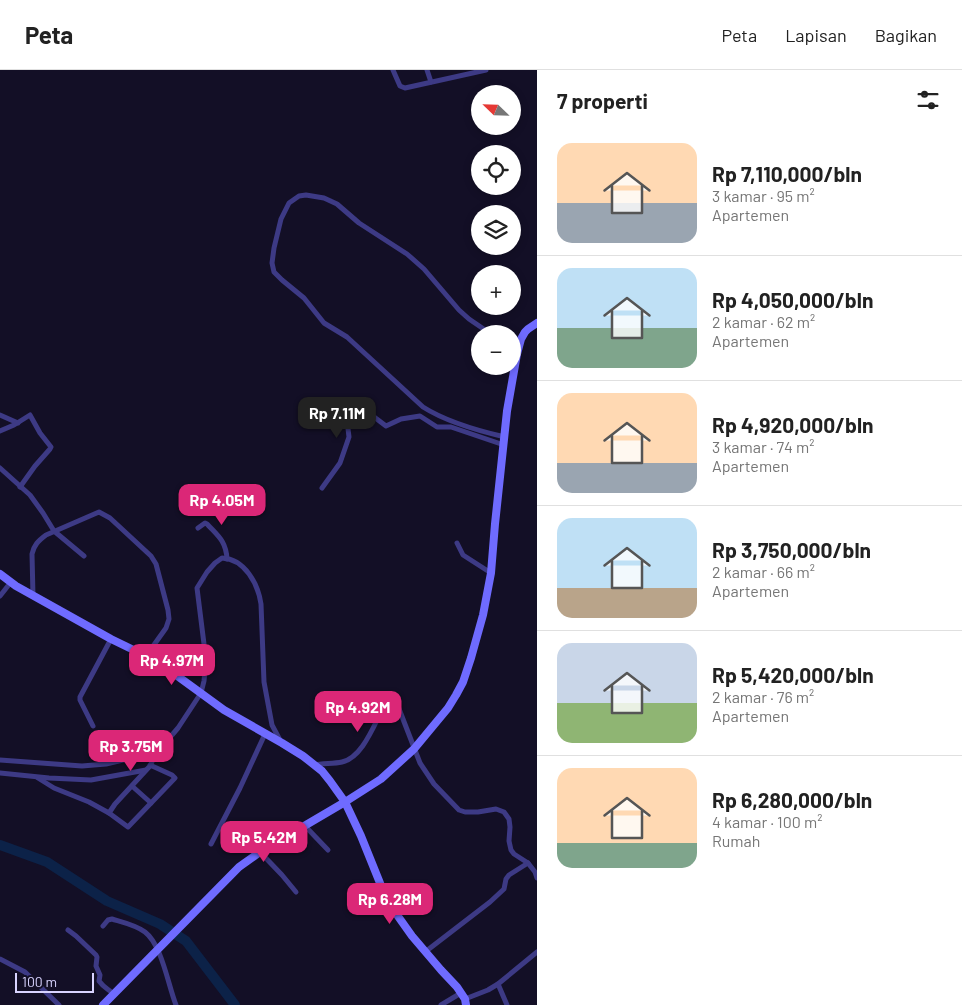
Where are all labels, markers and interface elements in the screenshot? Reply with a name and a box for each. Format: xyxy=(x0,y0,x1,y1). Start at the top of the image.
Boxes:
text: Peta xyxy=(25,20,73,49)
text: Peta xyxy=(722,24,757,46)
text: Lapisan xyxy=(785,24,847,46)
text: Bagikan xyxy=(875,24,937,46)
north arrow xyxy=(471,85,521,135)
map controls xyxy=(471,85,521,375)
icon: filters xyxy=(914,86,942,114)
text: 7 properti xyxy=(557,88,648,113)
button: locate xyxy=(471,145,521,195)
text: Rp 7,110,000/bln xyxy=(712,161,862,186)
icon: home xyxy=(597,163,657,223)
text: 3 kamar · 95 m² xyxy=(712,186,815,205)
button: layers xyxy=(471,205,521,255)
text: Apartemen xyxy=(712,205,789,224)
button: + xyxy=(471,265,521,315)
text: Rp 4,050,000/bln xyxy=(712,287,873,312)
icon: home xyxy=(597,288,657,348)
text: 2 kamar · 62 m² xyxy=(712,312,815,331)
button: − xyxy=(471,325,521,375)
text: Apartemen xyxy=(712,331,789,350)
pin: Rp 7.11M xyxy=(285,396,389,439)
text: Rp 7.11M xyxy=(309,403,365,422)
text: Rp 4,920,000/bln xyxy=(712,412,874,437)
icon: home xyxy=(597,413,657,473)
text: 3 kamar · 74 m² xyxy=(712,437,815,456)
text: Apartemen xyxy=(712,456,789,475)
pin: Rp 4.05M xyxy=(170,484,274,526)
text: Rp 4.05M xyxy=(190,490,254,509)
text: Rp 3,750,000/bln xyxy=(712,537,871,562)
icon: home xyxy=(597,538,657,598)
text: 2 kamar · 66 m² xyxy=(712,562,815,581)
text: Apartemen xyxy=(712,581,789,600)
pin: Rp 4.97M xyxy=(120,644,224,686)
text: Rp 4.97M xyxy=(140,650,204,669)
text: Rp 5,420,000/bln xyxy=(712,662,874,687)
icon: home xyxy=(597,663,657,723)
text: 2 kamar · 76 m² xyxy=(712,687,814,706)
pin: Rp 4.92M xyxy=(306,690,410,733)
text: Rp 4.92M xyxy=(325,697,391,716)
text: Apartemen xyxy=(712,706,789,725)
pin: Rp 3.75M xyxy=(79,730,183,772)
text: Rp 3.75M xyxy=(99,736,163,755)
text: Rp 6,280,000/bln xyxy=(712,787,872,812)
icon: home xyxy=(597,788,657,848)
text: 4 kamar · 100 m² xyxy=(712,812,822,831)
pin: Rp 5.42M xyxy=(212,820,316,863)
text: Rp 5.42M xyxy=(231,827,297,846)
text: Rumah xyxy=(712,831,760,850)
pin: Rp 6.28M xyxy=(338,882,442,925)
text: Rp 6.28M xyxy=(358,889,422,908)
scale bar xyxy=(15,970,94,993)
text: 100 m xyxy=(22,973,57,990)

